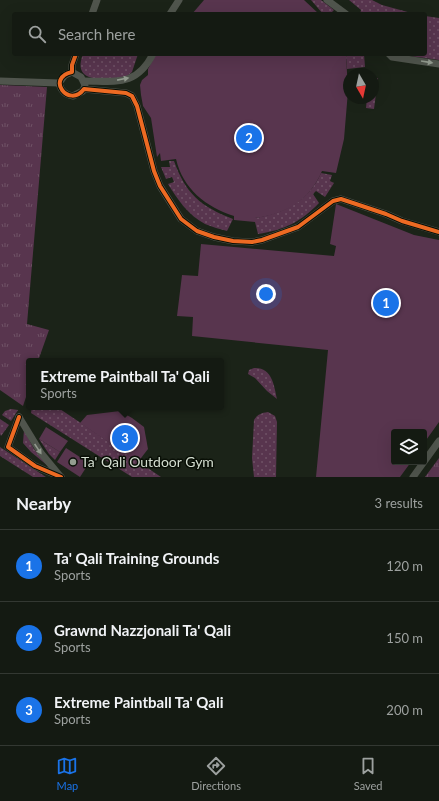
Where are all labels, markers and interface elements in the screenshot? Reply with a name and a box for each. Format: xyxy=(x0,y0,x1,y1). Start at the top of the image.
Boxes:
search box xyxy=(12,12,427,56)
icon: search xyxy=(26,23,48,45)
text: Search here xyxy=(58,25,135,43)
one-way arrow xyxy=(421,59,433,65)
north arrow xyxy=(343,68,379,104)
one-way arrow xyxy=(117,76,129,82)
pin: 2 xyxy=(236,123,262,153)
your location xyxy=(256,284,276,304)
pin: 1 xyxy=(373,288,399,318)
popup xyxy=(26,358,224,410)
text: Extreme Paintball Ta' Qali xyxy=(40,367,210,385)
text: Sports xyxy=(40,385,77,401)
pin: 3 xyxy=(112,423,138,453)
map controls xyxy=(391,429,427,465)
button: layers xyxy=(391,429,427,465)
one-way arrow xyxy=(34,443,42,454)
place label: Ta' Qali Outdoor Gym xyxy=(81,453,214,470)
marker: Ta' Qali Outdoor Gym xyxy=(68,457,78,467)
text: Nearby xyxy=(16,493,71,514)
text: 3 results xyxy=(375,495,423,511)
text: Ta' Qali Training Grounds xyxy=(54,549,219,567)
text: 1 xyxy=(25,558,33,574)
text: 120 m xyxy=(386,558,423,574)
text: Sports xyxy=(54,567,91,583)
text: Grawnd Nazzjonali Ta' Qali xyxy=(54,621,231,639)
text: 2 xyxy=(25,630,33,646)
text: 150 m xyxy=(386,630,423,646)
text: Sports xyxy=(54,639,91,655)
text: Extreme Paintball Ta' Qali xyxy=(54,693,223,711)
text: 3 xyxy=(25,702,33,718)
text: 200 m xyxy=(386,702,423,718)
text: Sports xyxy=(54,711,91,727)
tab: Map xyxy=(56,755,78,792)
tab: Directions xyxy=(191,755,241,792)
tab: Saved xyxy=(354,755,383,792)

